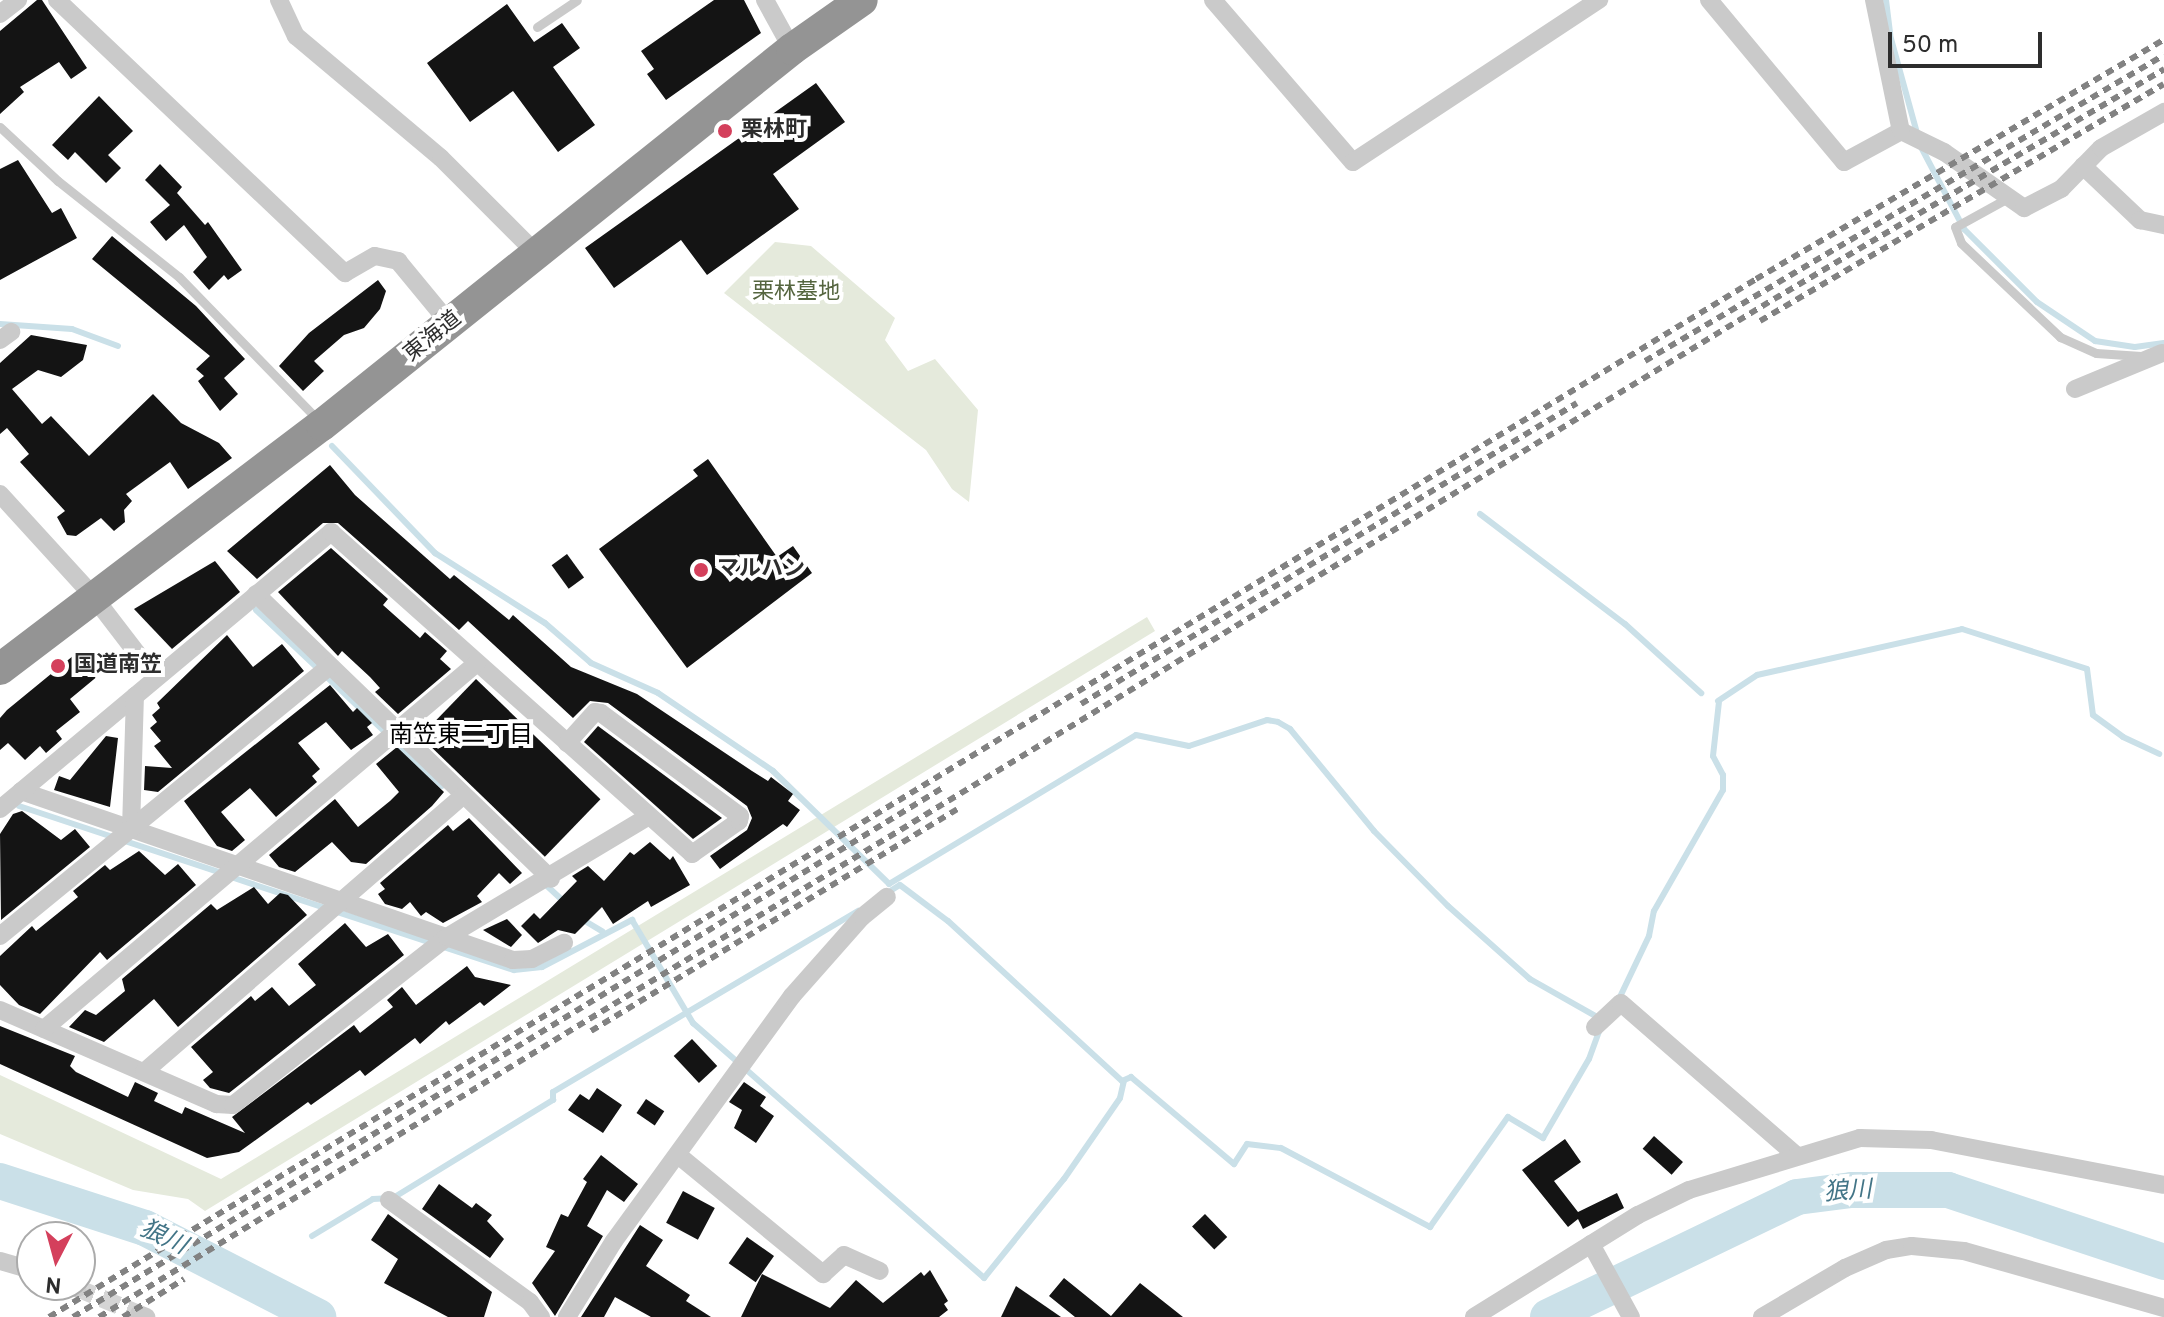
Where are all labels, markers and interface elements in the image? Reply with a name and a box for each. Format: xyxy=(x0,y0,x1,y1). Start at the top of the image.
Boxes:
scale bar xyxy=(1892,16,2046,66)
text: 50 m xyxy=(1902,31,1958,61)
place label: 栗林町 xyxy=(741,118,807,144)
marker: 栗林町 xyxy=(716,122,734,140)
park label: 栗林墓地 xyxy=(752,280,840,306)
street label: 東海道 xyxy=(399,306,467,368)
place label: マルハン xyxy=(717,557,805,583)
marker: マルハン xyxy=(692,561,710,579)
place label: 国道南笠 xyxy=(74,653,162,679)
marker: 国道南笠 xyxy=(49,657,67,675)
district label: 南笠東二丁目 xyxy=(389,723,533,751)
water label: 狼川 xyxy=(1823,1177,1873,1209)
water label: 狼川 xyxy=(135,1216,191,1262)
north arrow xyxy=(16,1221,96,1301)
text: N xyxy=(44,1269,63,1298)

